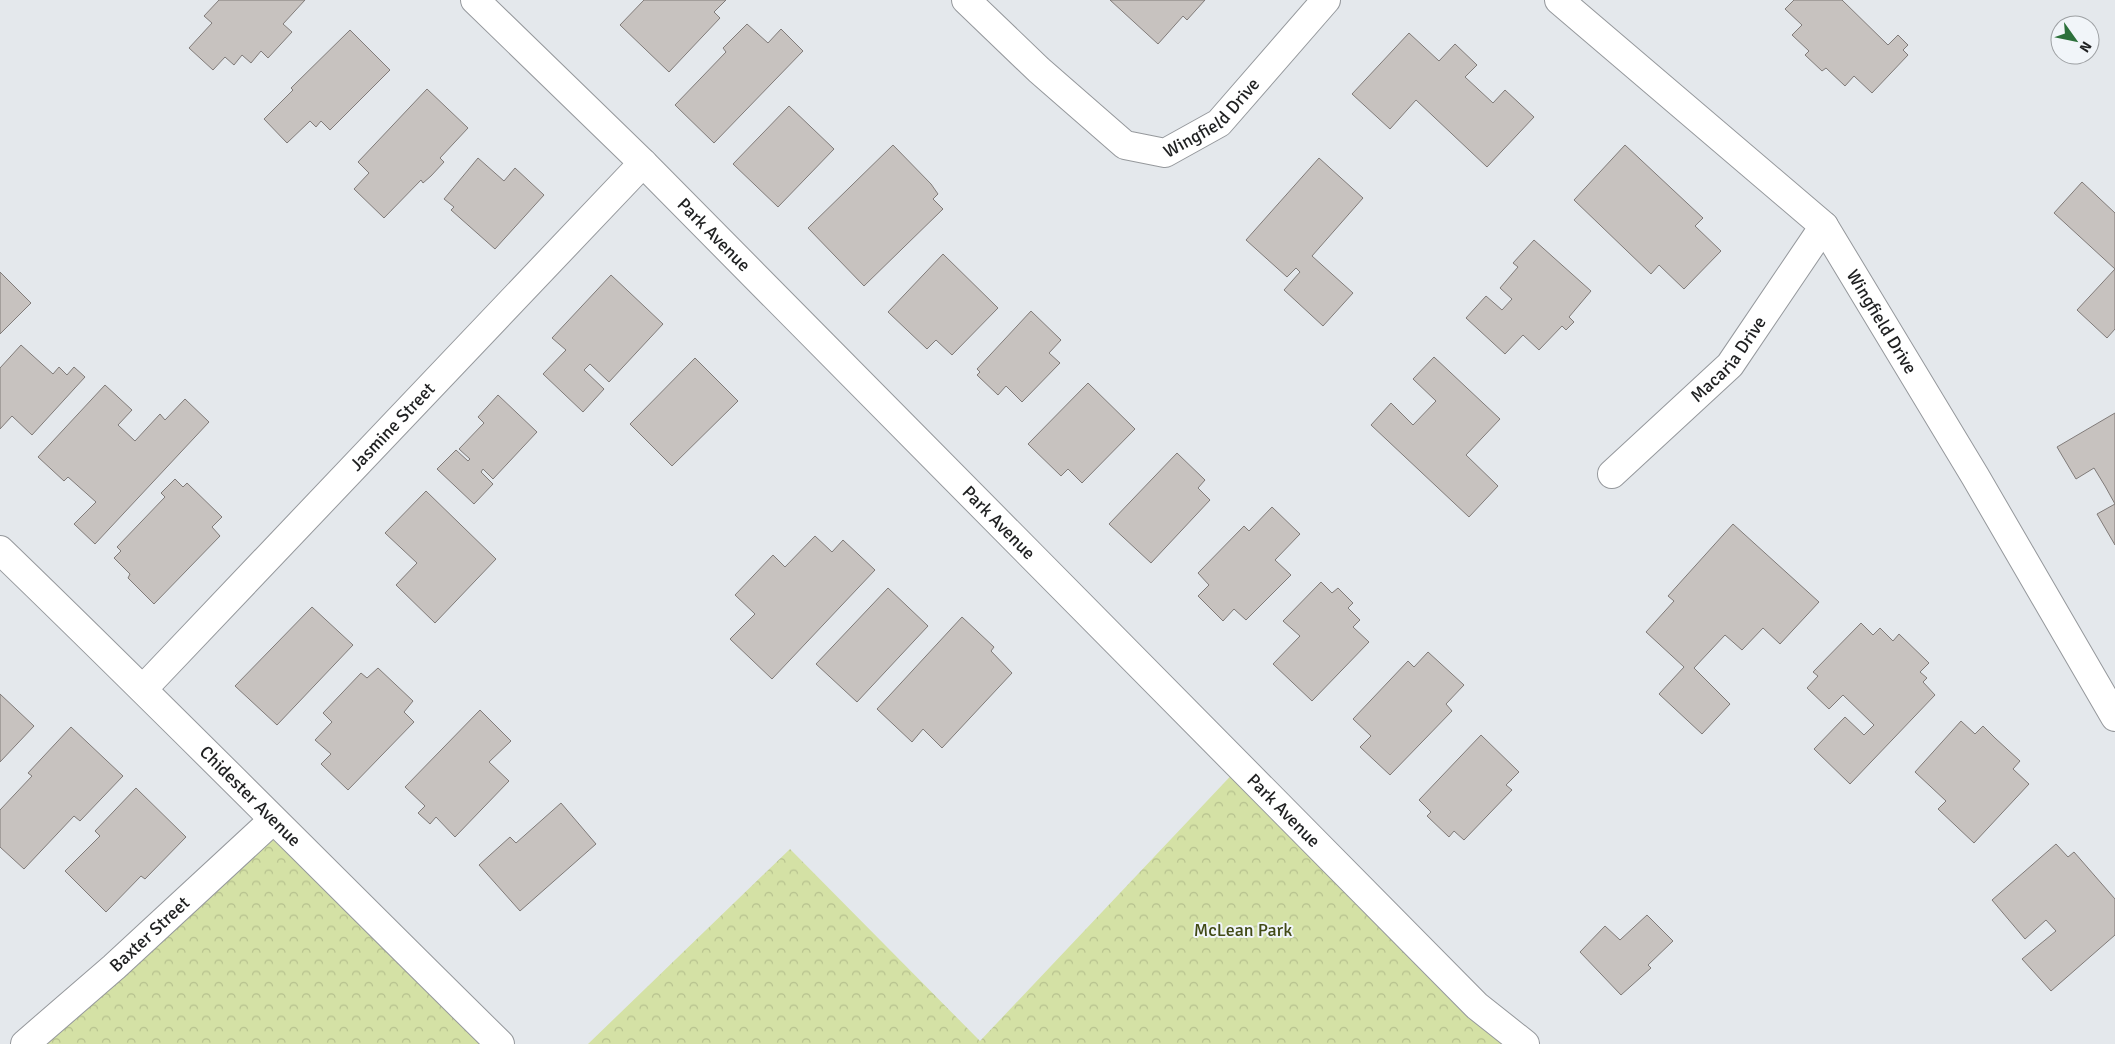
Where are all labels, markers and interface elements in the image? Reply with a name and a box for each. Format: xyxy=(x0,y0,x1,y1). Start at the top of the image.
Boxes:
north arrow xyxy=(2050,15,2100,65)
text: N xyxy=(2076,38,2095,56)
street label: Wingfield Drive xyxy=(1160,73,1264,163)
street label: Park Avenue xyxy=(673,193,755,276)
street label: Wingfield Drive xyxy=(1842,265,1922,378)
street label: Macaria Drive xyxy=(1686,312,1771,407)
street label: Jasmine Street xyxy=(345,378,440,475)
street label: Park Avenue xyxy=(958,481,1040,564)
street label: Chidester Avenue xyxy=(195,741,306,851)
street label: Park Avenue xyxy=(1242,769,1325,852)
street label: Baxter Street xyxy=(105,892,194,977)
park label: McLean Park xyxy=(1194,919,1292,941)

